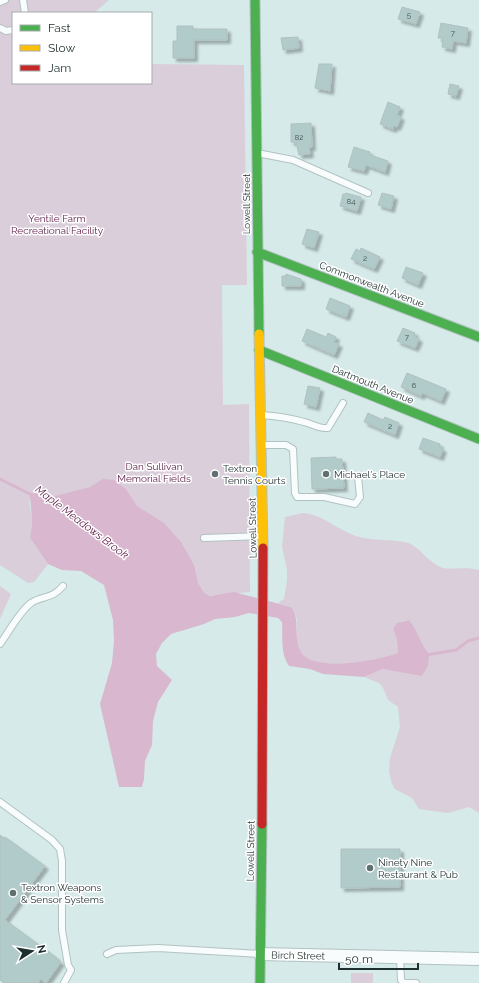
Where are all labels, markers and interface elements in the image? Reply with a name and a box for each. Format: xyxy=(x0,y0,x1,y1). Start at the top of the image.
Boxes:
house number: 5 xyxy=(407,10,412,20)
legend xyxy=(12,12,152,84)
text: Fast xyxy=(48,21,71,35)
house number: 7 xyxy=(451,28,456,38)
text: Slow xyxy=(48,41,75,55)
text: Jam xyxy=(48,61,71,75)
house number: 82 xyxy=(295,132,303,142)
street label: Lowell Street xyxy=(241,173,252,234)
house number: 84 xyxy=(346,196,356,206)
park label: Yentile Farm Recreational Facility xyxy=(11,213,104,236)
house number: 2 xyxy=(363,253,367,263)
street label: Commonwealth Avenue xyxy=(318,259,426,310)
house number: 7 xyxy=(405,332,410,342)
street label: Dartmouth Avenue xyxy=(330,363,415,406)
house number: 6 xyxy=(412,380,417,390)
house number: 2 xyxy=(388,421,392,431)
park label: Dan Sullivan Memorial Fields xyxy=(117,461,191,484)
place label: Textron Tennis Courts xyxy=(223,463,286,486)
marker: Textron Tennis Courts xyxy=(210,469,220,479)
marker: Michael's Place xyxy=(321,469,331,479)
place label: Michael's Place xyxy=(334,469,405,480)
water label: Maple Meadows Brook xyxy=(33,483,131,562)
street label: Lowell Street xyxy=(246,497,259,558)
street label: Lowell Street xyxy=(244,820,257,881)
place label: Ninety Nine Restaurant & Pub xyxy=(378,857,458,880)
marker: Ninety Nine Restaurant & Pub xyxy=(365,863,375,873)
place label: Textron Weapons & Sensor Systems xyxy=(21,882,104,905)
marker: Textron Weapons & Sensor Systems xyxy=(8,888,18,898)
north arrow xyxy=(12,931,52,971)
text: N xyxy=(34,944,49,954)
scale bar xyxy=(339,945,418,971)
street label: Birch Street xyxy=(271,950,326,961)
text: 50 m xyxy=(345,952,373,966)

